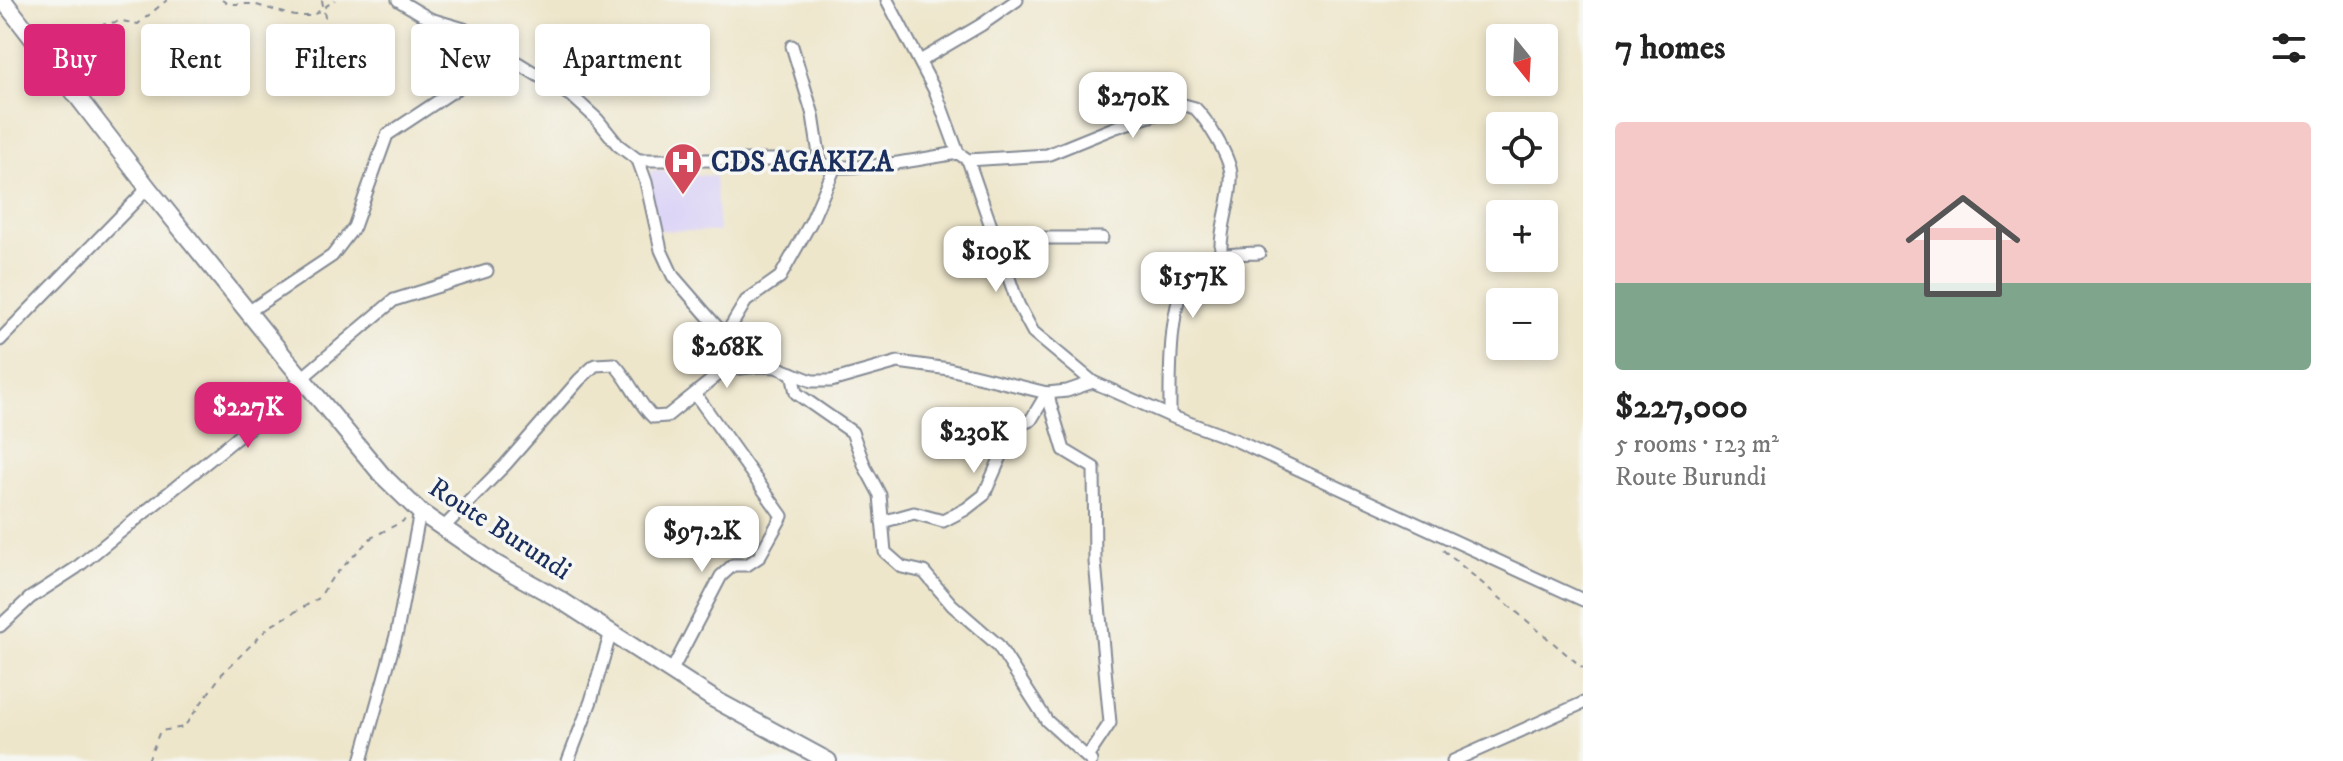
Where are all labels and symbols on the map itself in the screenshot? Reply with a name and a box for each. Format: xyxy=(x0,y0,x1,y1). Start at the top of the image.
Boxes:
north arrow xyxy=(1486,24,1558,96)
pin: $270K xyxy=(1077,72,1189,140)
hospital icon: CDS AGAKIZA xyxy=(662,141,704,196)
place label: CDS AGAKIZA xyxy=(711,145,894,180)
pin: $109K xyxy=(940,226,1052,294)
pin: $157K xyxy=(1137,252,1249,320)
pin: $268K xyxy=(671,322,783,390)
pin: $227K xyxy=(192,382,304,450)
pin: $230K xyxy=(918,407,1030,475)
street label: Route Burundi xyxy=(422,470,578,588)
pin: $97.2K xyxy=(637,506,767,574)

